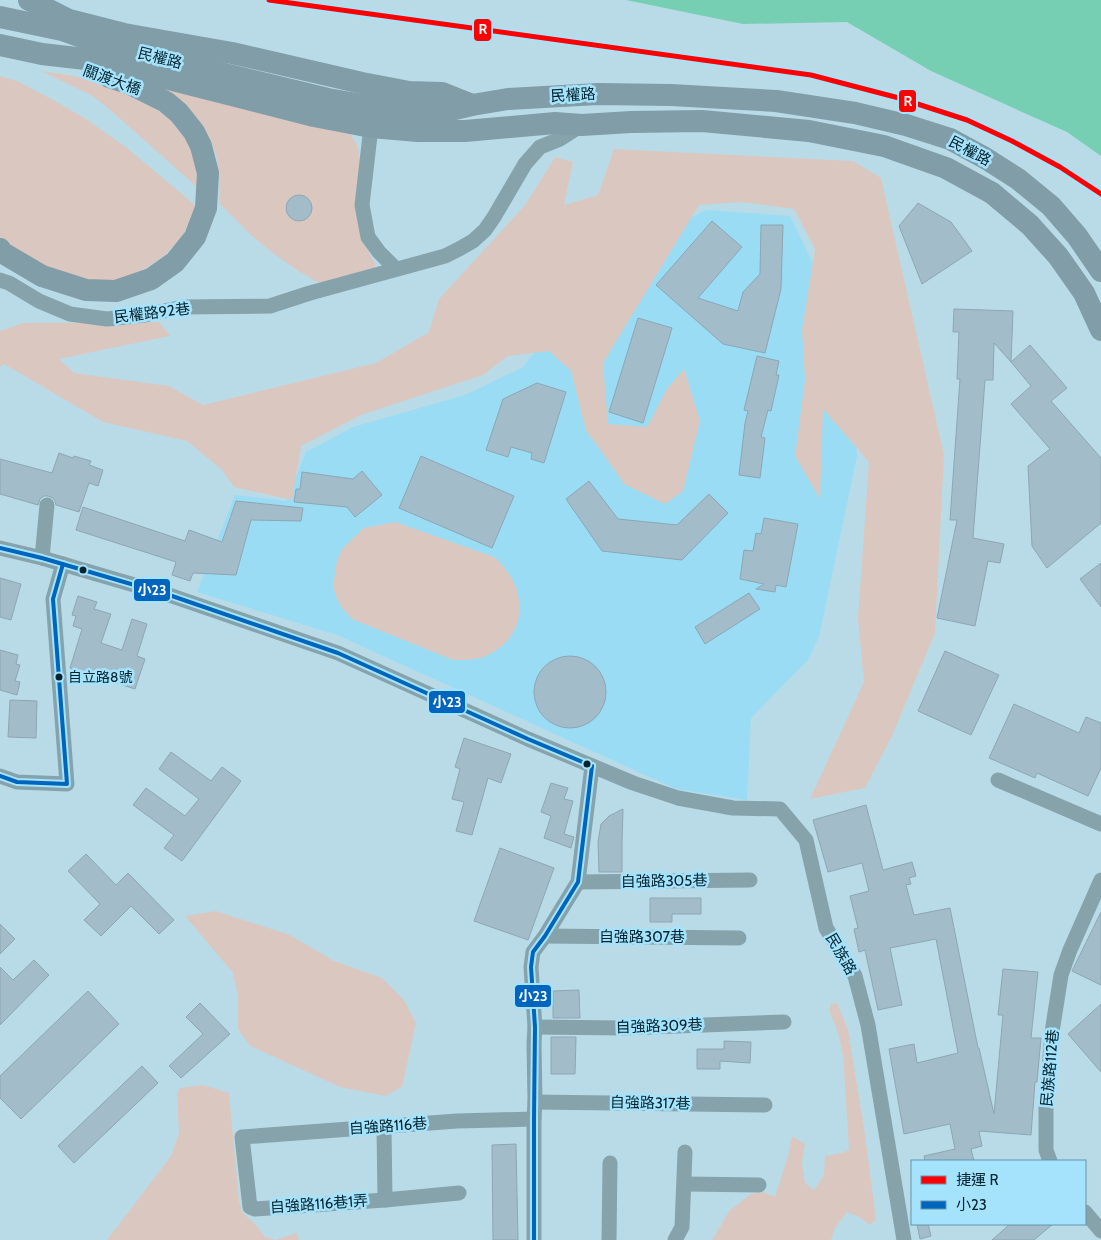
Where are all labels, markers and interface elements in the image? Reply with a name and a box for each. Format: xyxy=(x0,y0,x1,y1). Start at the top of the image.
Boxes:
line badge: R xyxy=(473,18,492,42)
text: R xyxy=(479,20,488,38)
street label: 民權路 xyxy=(136,44,184,72)
street label: 關渡大橋 xyxy=(81,61,143,99)
street label: 民權路 xyxy=(550,85,596,105)
line badge: R xyxy=(898,89,917,113)
text: R xyxy=(904,92,913,110)
street label: 民權路 xyxy=(946,132,994,170)
street label: 民權路92巷 xyxy=(113,299,191,327)
unlabelled marker xyxy=(78,565,88,575)
line badge: 小23 xyxy=(133,578,171,602)
text: 小23 xyxy=(138,581,166,599)
place label: 自立路8號 xyxy=(68,668,132,686)
marker: 自立路8號 xyxy=(54,672,64,682)
line badge: 小23 xyxy=(428,690,466,714)
text: 小23 xyxy=(433,693,461,711)
unlabelled marker xyxy=(582,759,592,769)
street label: 自強路305巷 xyxy=(620,871,708,891)
street label: 自強路307巷 xyxy=(599,928,685,946)
street label: 民族路 xyxy=(822,930,860,978)
line badge: 小23 xyxy=(514,984,552,1008)
text: 小23 xyxy=(519,987,547,1005)
street label: 自強路309巷 xyxy=(615,1015,703,1037)
street label: 民族路112巷 xyxy=(1038,1029,1062,1107)
street label: 自強路317巷 xyxy=(610,1093,690,1113)
street label: 自強路116巷 xyxy=(348,1114,428,1138)
legend xyxy=(911,1160,1086,1225)
text: 捷運 R xyxy=(956,1171,998,1189)
street label: 自強路116巷1弄 xyxy=(269,1192,369,1216)
text: 小23 xyxy=(956,1196,987,1214)

